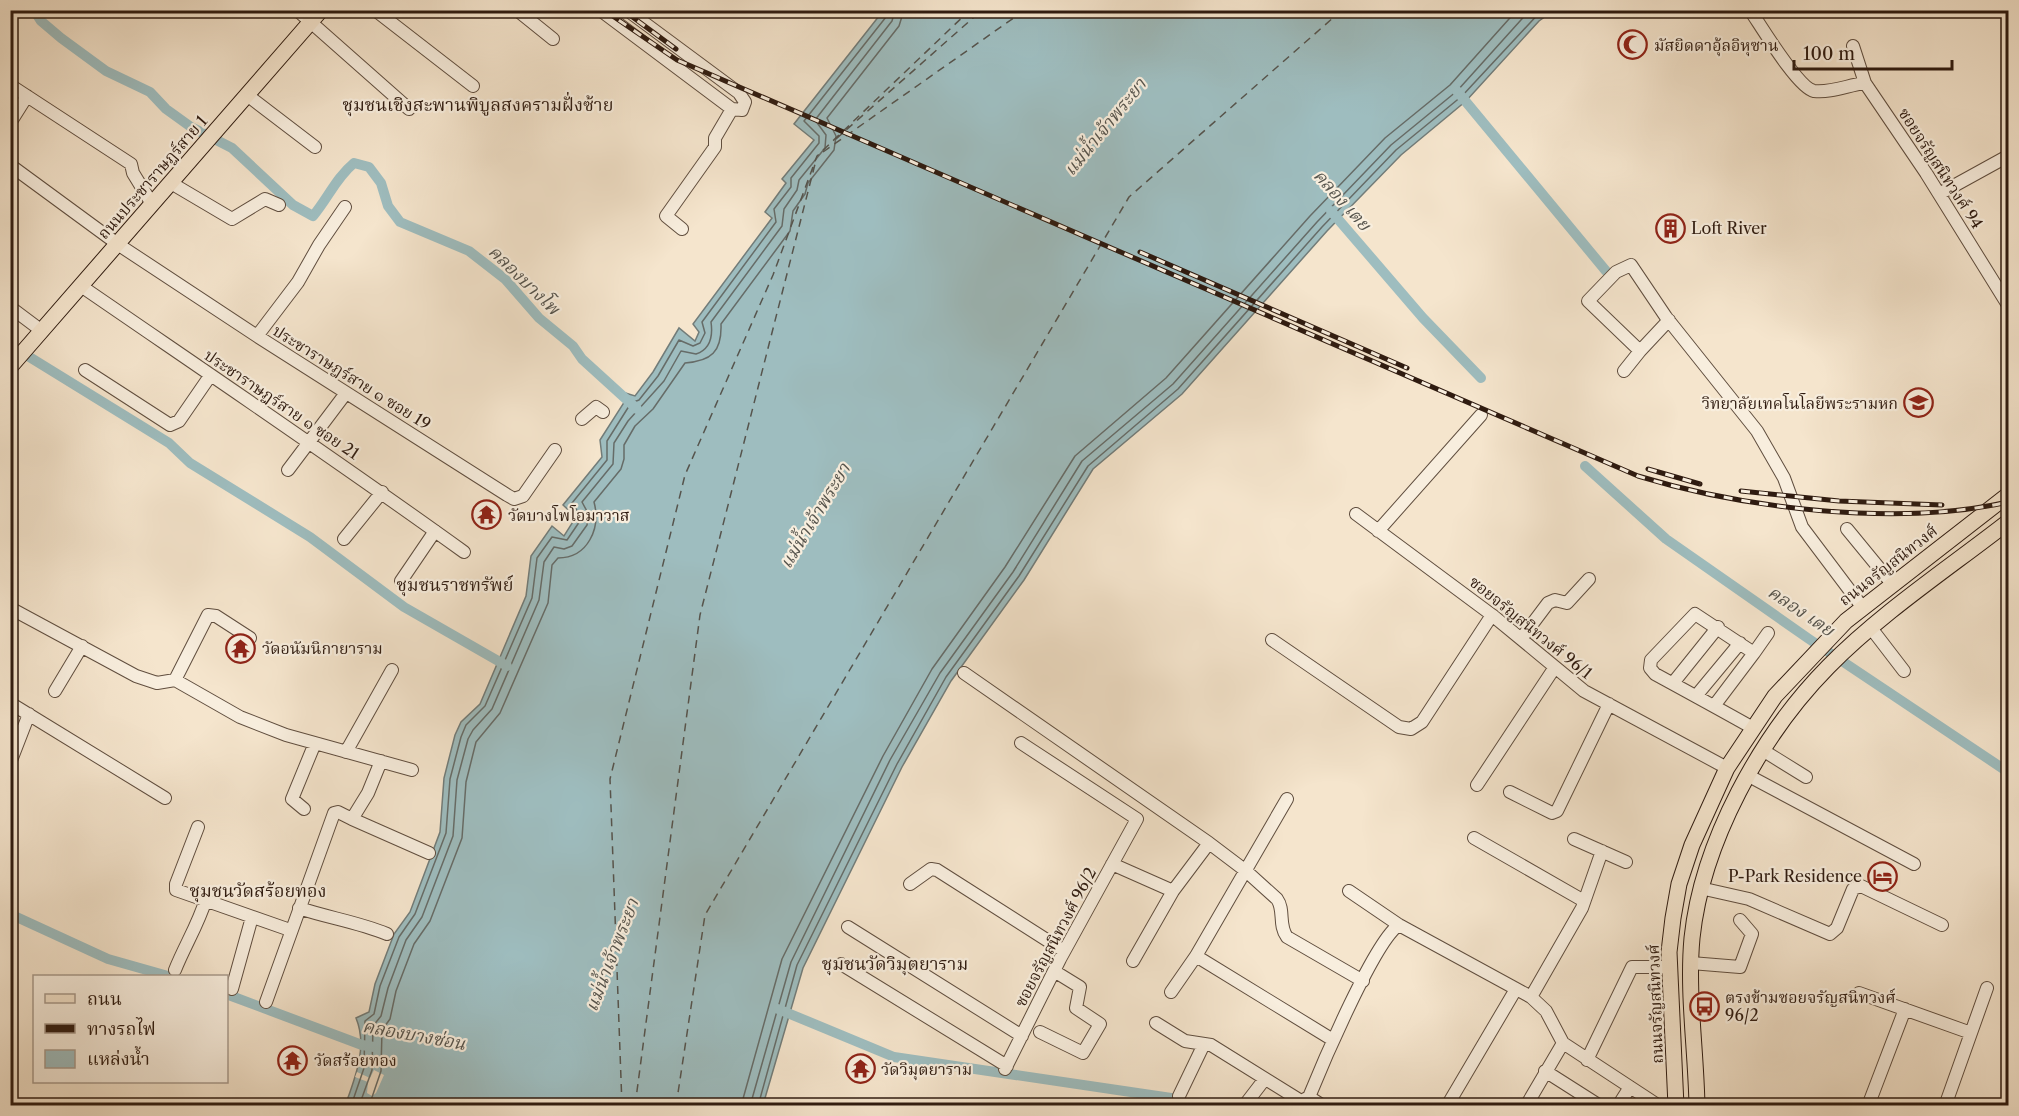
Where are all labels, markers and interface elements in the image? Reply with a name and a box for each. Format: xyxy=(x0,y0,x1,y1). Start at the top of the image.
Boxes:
mosque icon: มัสยิดดาอุ้ลอิหุซาน xyxy=(1617,29,1649,61)
scale bar xyxy=(1794,33,1952,71)
place label: มัสยิดดาอุ้ลอิหุซาน xyxy=(1654,35,1779,57)
text: 100 m xyxy=(1803,43,1855,65)
water label: แม่น้ำเจ้าพระยา xyxy=(1057,71,1152,180)
district label: ชุมชนเชิงสะพานพิบูลสงครามฝั่งซ้าย xyxy=(343,91,613,117)
street label: ซอยจรัญสนิทวงศ์ 94 xyxy=(1894,104,1988,232)
street label: ถนนประชาราษฎร์สาย 1 xyxy=(93,111,211,243)
water label: คลอง เตย xyxy=(1309,165,1376,236)
building icon: Loft River xyxy=(1654,212,1686,244)
place label: Loft River xyxy=(1691,218,1767,238)
water label: คลองบางโพ xyxy=(484,239,566,320)
street label: ประชาราษฎร์สาย ๑ ซอย 19 xyxy=(269,320,435,434)
street label: ประชาราษฎร์สาย ๑ ซอย 21 xyxy=(201,345,363,463)
school or university icon: วิทยาลัยเทคโนโลยีพระรามหก xyxy=(1903,387,1935,419)
place label: วิทยาลัยเทคโนโลยีพระรามหก xyxy=(1701,393,1898,413)
water label: แม่น้ำเจ้าพระยา xyxy=(772,457,856,573)
temple icon: วัดบางโพโอมาวาส xyxy=(471,499,503,531)
place label: วัดบางโพโอมาวาส xyxy=(508,505,630,525)
street label: ถนนจรัญสนิทวงศ์ xyxy=(1835,520,1941,610)
street label: ซอยจรัญสนิทวงศ์ 96/1 xyxy=(1465,571,1597,683)
district label: ชุมชนราชทรัพย์ xyxy=(396,574,514,597)
water label: คลอง เตย xyxy=(1764,581,1839,642)
temple icon: วัดอนัมนิกายาราม xyxy=(225,632,257,664)
place label: วัดอนัมนิกายาราม xyxy=(262,638,383,658)
hotel icon: P-Park Residence xyxy=(1867,860,1899,892)
street label: ซอยจรัญสนิทวงศ์ 96/2 xyxy=(1010,864,1100,1010)
place label: P-Park Residence xyxy=(1728,866,1862,886)
district label: ชุมชนวัดสร้อยทอง xyxy=(190,880,327,903)
water label: แม่น้ำเจ้าพระยา xyxy=(578,893,644,1014)
street label: ถนนจรัญสนิทวงศ์ xyxy=(1643,944,1667,1064)
district label: ชุมชนวัดวิมุตยาราม xyxy=(822,953,968,976)
legend xyxy=(33,975,228,1083)
place label: ตรงข้ามซอยจรัญสนิทวงศ์ 96/2 xyxy=(1725,987,1896,1025)
text: ถนน xyxy=(87,988,122,1010)
bus stop icon: ตรงข้ามซอยจรัญสนิทวงศ์ 96/2 xyxy=(1688,990,1720,1022)
water label: คลองบางซ่อน xyxy=(361,1015,467,1055)
text: ทางรถไฟ xyxy=(87,1017,156,1040)
temple icon: วัดสร้อยทอง xyxy=(277,1044,309,1076)
text: แหล่งน้ำ xyxy=(87,1045,150,1070)
place label: วัดสร้อยทอง xyxy=(314,1050,397,1070)
temple icon: วัดวิมุตยาราม xyxy=(844,1053,876,1085)
place label: วัดวิมุตยาราม xyxy=(881,1059,972,1081)

